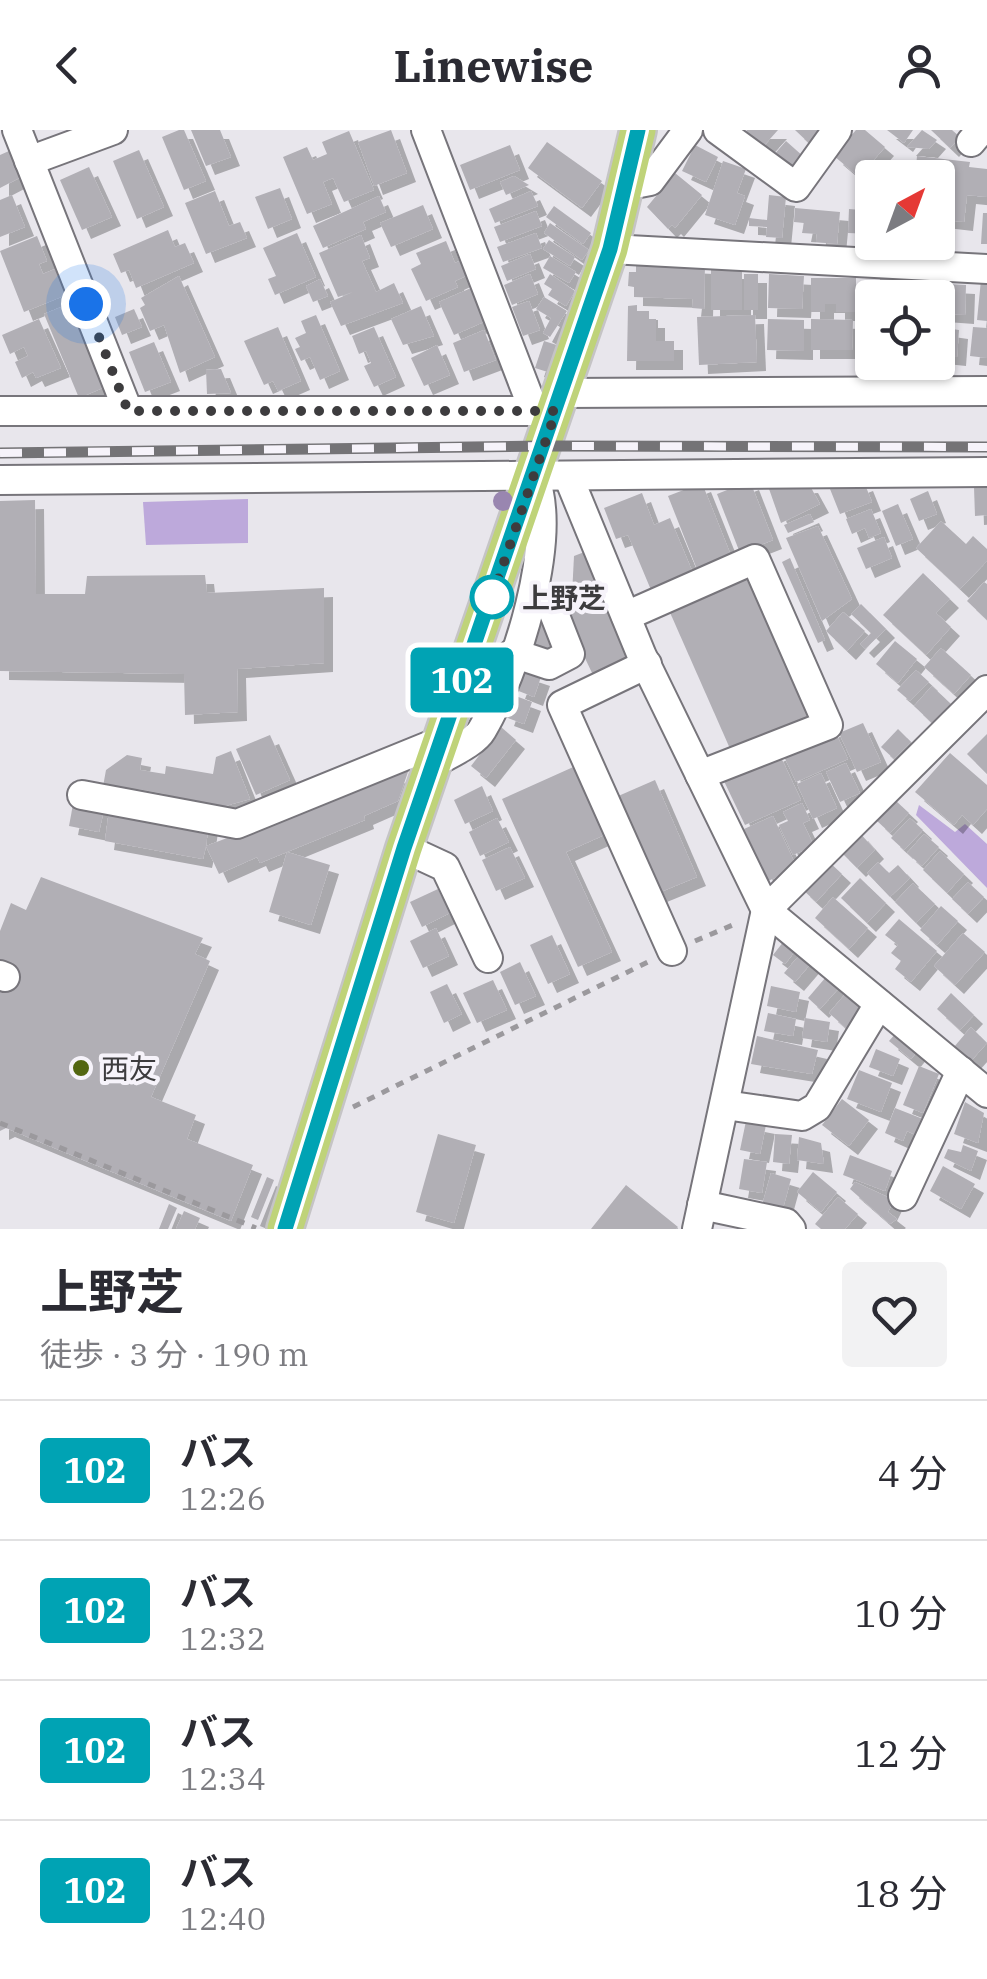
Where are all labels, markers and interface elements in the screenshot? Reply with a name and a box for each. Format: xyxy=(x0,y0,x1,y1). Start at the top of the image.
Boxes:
text: Linewise xyxy=(394,36,593,94)
icon: back xyxy=(40,38,95,93)
icon: person xyxy=(892,38,947,93)
north arrow xyxy=(855,160,955,260)
map controls xyxy=(855,160,955,380)
your location xyxy=(61,279,111,329)
button: locate xyxy=(855,280,955,380)
marker: 上野芝 xyxy=(471,576,513,618)
place label: 上野芝 xyxy=(522,579,606,616)
line badge: 102 xyxy=(404,648,520,712)
text: 102 xyxy=(430,657,494,703)
place label: 西友 xyxy=(101,1050,157,1087)
marker: 西友 xyxy=(70,1057,92,1079)
text: 上野芝 xyxy=(40,1260,184,1322)
button: heart xyxy=(842,1262,947,1367)
text: 徒歩 · 3 分 · 190 m xyxy=(40,1333,309,1375)
text: バス xyxy=(180,1427,256,1476)
text: 102 xyxy=(63,1447,127,1493)
text: 4 分 xyxy=(877,1448,947,1497)
text: 12:26 xyxy=(180,1477,266,1519)
text: バス xyxy=(180,1567,256,1616)
text: 102 xyxy=(63,1587,127,1633)
text: 10 分 xyxy=(855,1588,947,1637)
text: 12:32 xyxy=(180,1617,266,1659)
text: バス xyxy=(180,1707,256,1756)
text: 102 xyxy=(63,1727,127,1773)
text: 12 分 xyxy=(855,1728,947,1777)
text: 12:34 xyxy=(180,1757,266,1799)
text: バス xyxy=(180,1847,256,1896)
text: 102 xyxy=(63,1867,127,1913)
text: 18 分 xyxy=(855,1868,947,1917)
text: 12:40 xyxy=(180,1897,266,1939)

